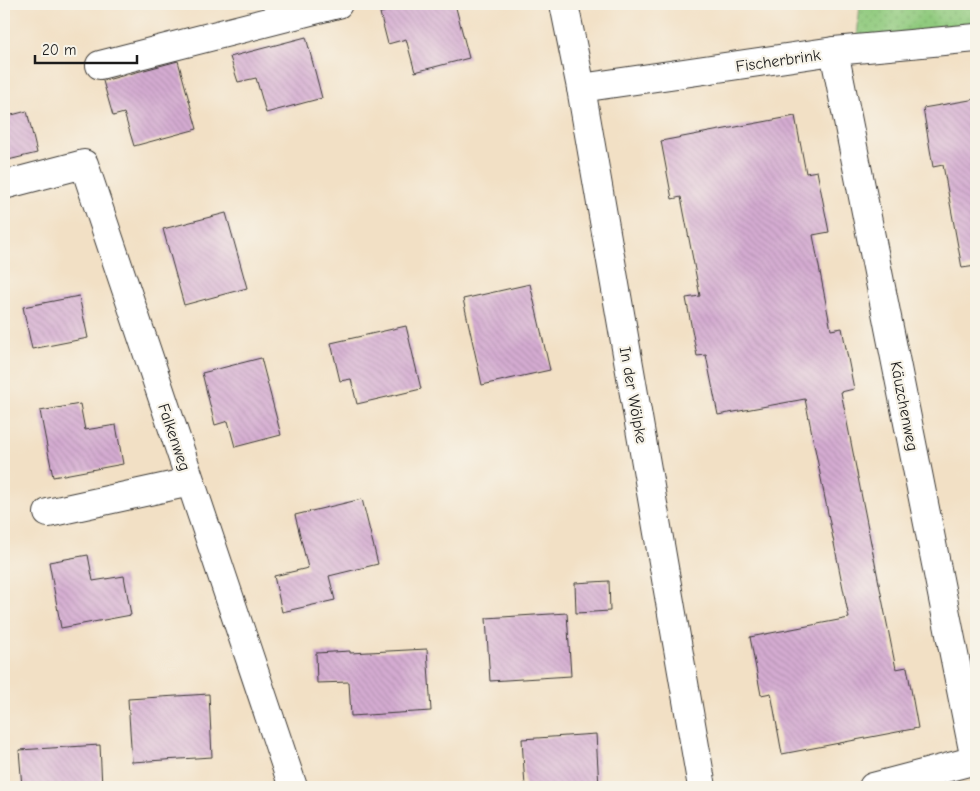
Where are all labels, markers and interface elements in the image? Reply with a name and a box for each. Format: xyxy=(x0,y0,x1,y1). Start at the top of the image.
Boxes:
scale bar xyxy=(35,32,138,64)
text: 20 m xyxy=(42,41,76,59)
street label: Fischerbrink xyxy=(735,46,822,76)
street label: In der Wölpke xyxy=(616,345,650,445)
street label: Käuzchenweg xyxy=(887,360,922,453)
street label: Falkenweg xyxy=(154,401,194,473)

